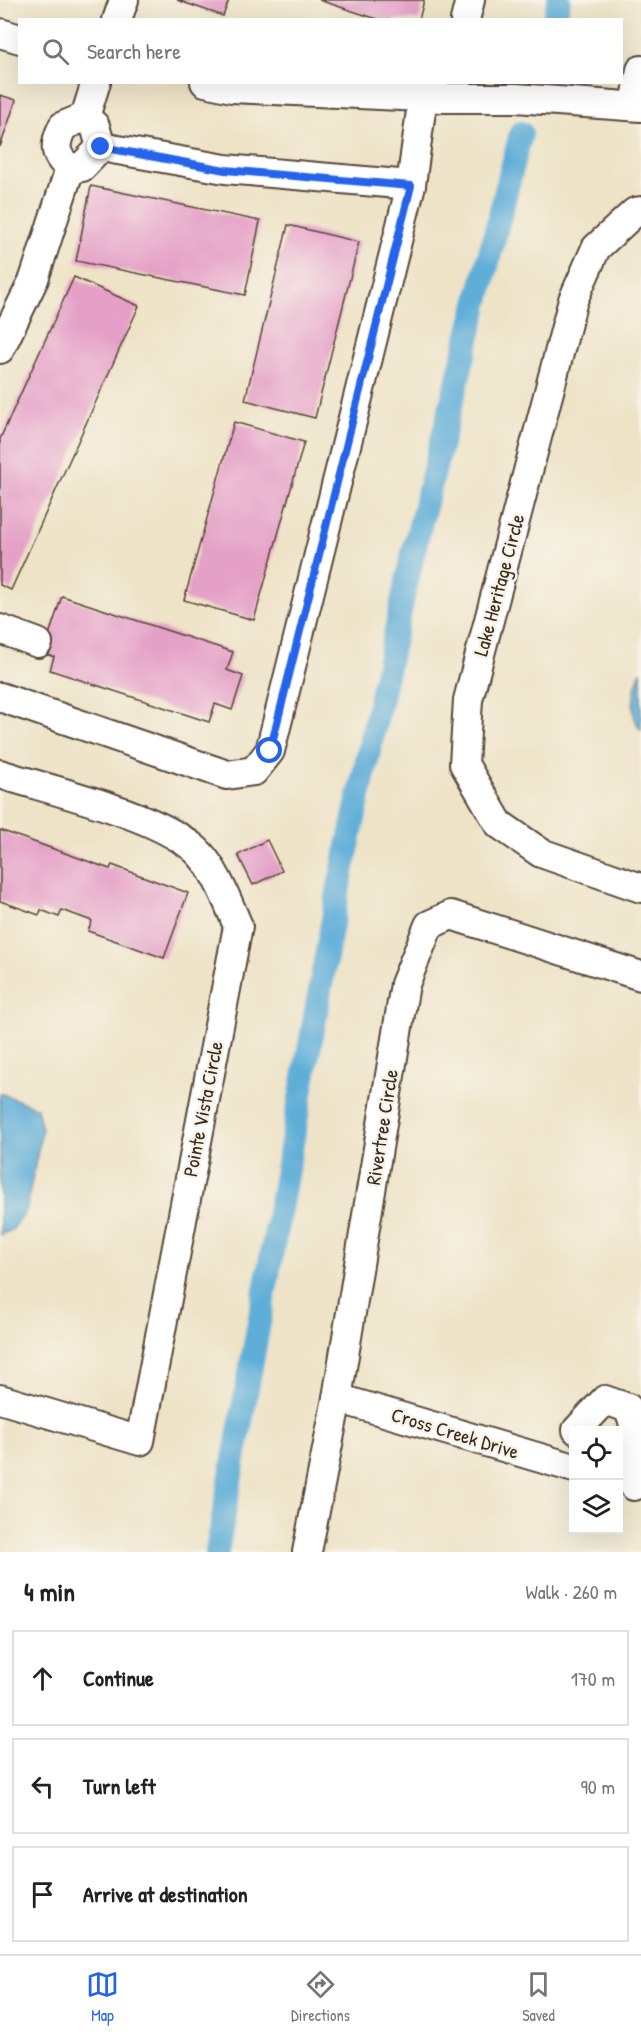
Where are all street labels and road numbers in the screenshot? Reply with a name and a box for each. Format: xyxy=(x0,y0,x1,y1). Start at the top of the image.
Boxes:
street label: Lake Heritage Circle xyxy=(467,511,530,659)
street label: Pointe Vista Circle xyxy=(176,1039,229,1179)
street label: Rivertree Circle xyxy=(359,1067,404,1187)
street label: Cross Creek Drive xyxy=(388,1400,522,1465)

